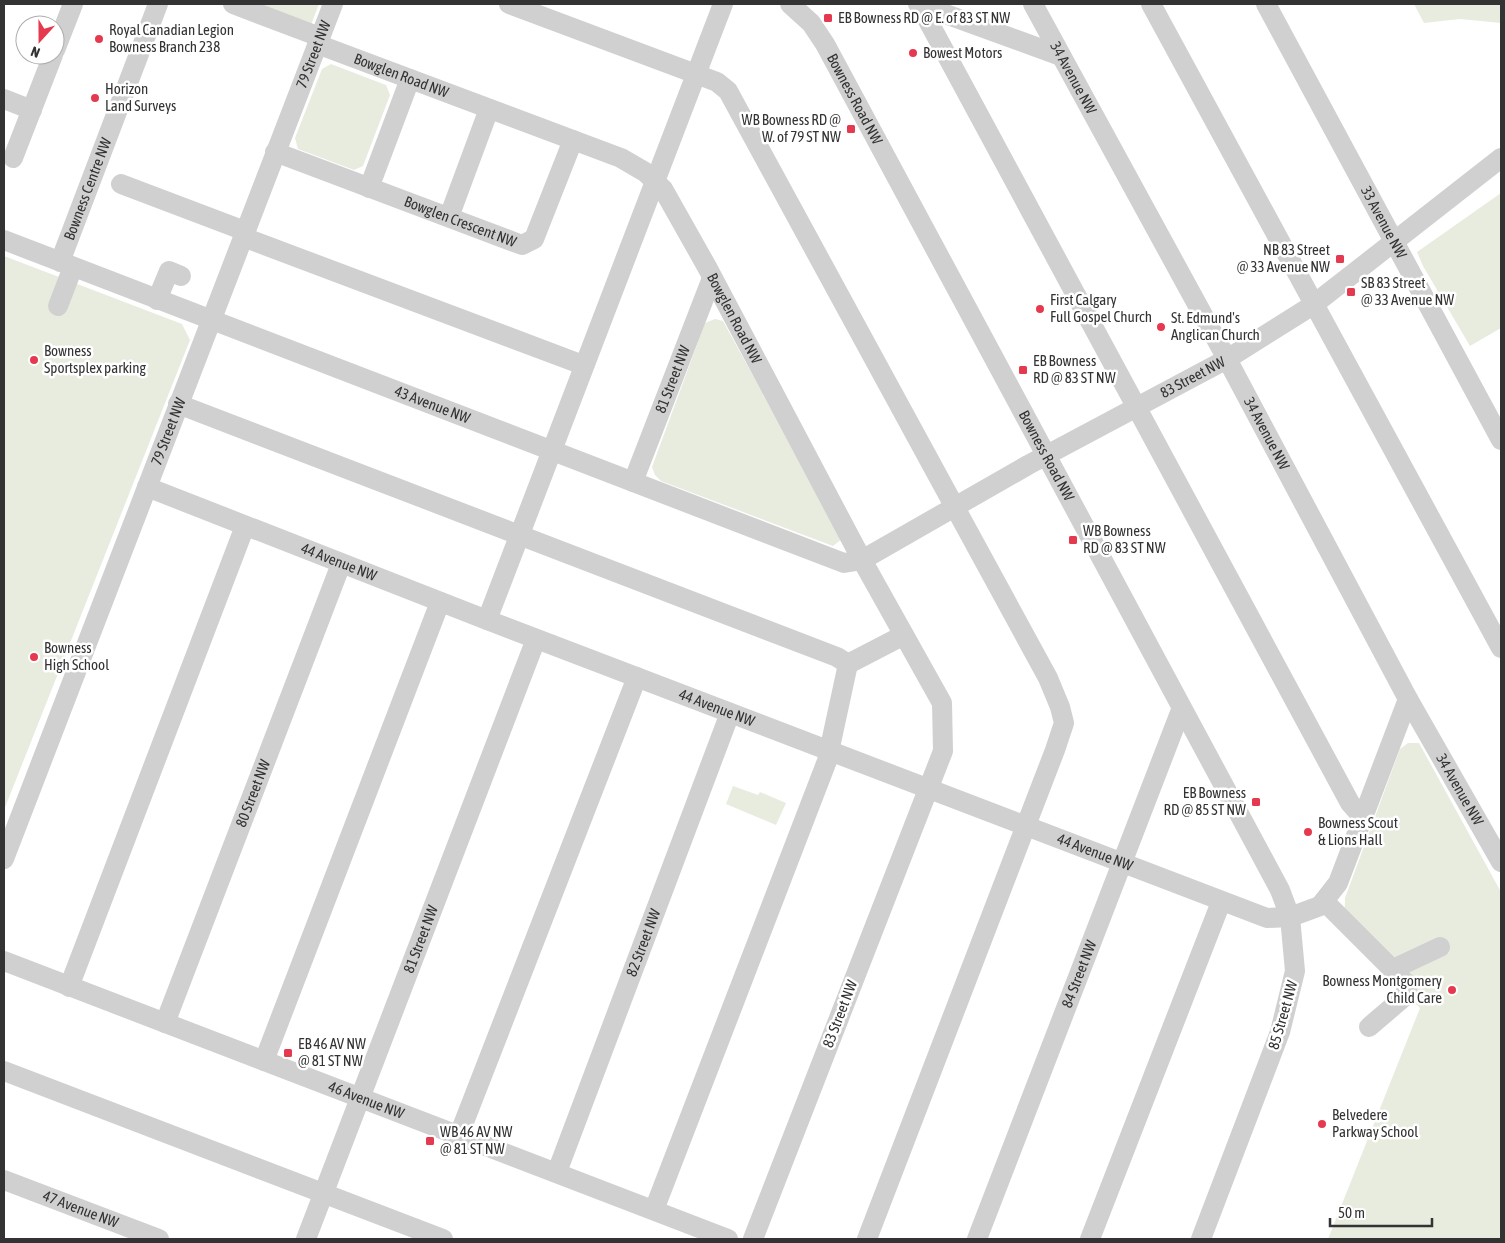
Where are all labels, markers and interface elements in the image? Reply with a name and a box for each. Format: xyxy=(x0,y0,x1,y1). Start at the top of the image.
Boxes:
place label: EB Bowness RD @ E. of 83 ST NW xyxy=(838,9,1010,26)
marker: EB Bowness RD @ E. of 83 ST NW xyxy=(822,12,834,24)
north arrow xyxy=(15,15,65,65)
street label: 79 Street NW xyxy=(292,18,334,90)
place label: Royal Canadian Legion Bowness Branch 238 xyxy=(109,21,234,55)
marker: Royal Canadian Legion Bowness Branch 238 xyxy=(93,33,105,45)
street label: 34 Avenue NW xyxy=(1047,38,1100,117)
text: N xyxy=(29,43,42,61)
place label: Bowest Motors xyxy=(923,44,1002,61)
marker: Bowest Motors xyxy=(907,47,919,59)
street label: Bowglen Road NW xyxy=(352,50,451,101)
street label: Bowness Road NW xyxy=(824,51,886,147)
place label: Horizon Land Surveys xyxy=(105,80,176,114)
marker: Horizon Land Surveys xyxy=(89,92,101,104)
place label: WB Bowness RD @ W. of 79 ST NW xyxy=(742,111,841,145)
marker: WB Bowness RD @ W. of 79 ST NW xyxy=(845,123,857,135)
street label: Bowness Centre NW xyxy=(60,135,114,242)
street label: 33 Avenue NW xyxy=(1358,183,1411,261)
street label: Bowglen Crescent NW xyxy=(402,192,519,250)
place label: NB 83 Street @ 33 Avenue NW xyxy=(1237,241,1330,275)
marker: NB 83 Street @ 33 Avenue NW xyxy=(1334,253,1346,265)
street label: Bowglen Road NW xyxy=(704,270,766,366)
place label: SB 83 Street @ 33 Avenue NW xyxy=(1361,274,1454,308)
marker: SB 83 Street @ 33 Avenue NW xyxy=(1345,286,1357,298)
place label: First Calgary Full Gospel Church xyxy=(1050,291,1152,325)
marker: First Calgary Full Gospel Church xyxy=(1034,303,1046,315)
place label: St. Edmund's Anglican Church xyxy=(1171,309,1260,343)
marker: St. Edmund's Anglican Church xyxy=(1155,321,1167,333)
place label: Bowness Sportsplex parking xyxy=(44,342,146,376)
street label: 81 Street NW xyxy=(652,343,693,415)
place label: EB Bowness RD @ 83 ST NW xyxy=(1033,352,1116,386)
street label: 83 Street NW xyxy=(1157,353,1228,401)
marker: Bowness Sportsplex parking xyxy=(28,354,40,366)
marker: EB Bowness RD @ 83 ST NW xyxy=(1017,364,1029,376)
street label: 43 Avenue NW xyxy=(392,382,473,427)
street label: 34 Avenue NW xyxy=(1241,394,1293,473)
street label: 79 Street NW xyxy=(147,395,189,468)
street label: Bowness Road NW xyxy=(1016,407,1078,504)
place label: WB Bowness RD @ 83 ST NW xyxy=(1083,522,1166,556)
marker: WB Bowness RD @ 83 ST NW xyxy=(1067,534,1079,546)
street label: 44 Avenue NW xyxy=(299,539,379,584)
place label: Bowness High School xyxy=(44,639,109,673)
marker: Bowness High School xyxy=(28,651,40,663)
street label: 44 Avenue NW xyxy=(677,685,757,729)
street label: 34 Avenue NW xyxy=(1433,751,1487,828)
street label: 80 Street NW xyxy=(232,757,273,829)
place label: EB Bowness RD @ 85 ST NW xyxy=(1163,784,1246,818)
marker: EB Bowness RD @ 85 ST NW xyxy=(1250,796,1262,808)
place label: Bowness Scout & Lions Hall xyxy=(1318,814,1398,848)
marker: Bowness Scout & Lions Hall xyxy=(1302,826,1314,838)
street label: 44 Avenue NW xyxy=(1055,830,1136,874)
street label: 81 Street NW xyxy=(400,903,441,975)
street label: 82 Street NW xyxy=(622,906,663,979)
street label: 84 Street NW xyxy=(1058,938,1099,1010)
place label: Bowness Montgomery Child Care xyxy=(1322,972,1442,1006)
street label: 83 Street NW xyxy=(819,978,860,1050)
street label: 85 Street NW xyxy=(1265,978,1300,1051)
marker: Bowness Montgomery Child Care xyxy=(1446,984,1458,996)
place label: EB 46 AV NW @ 81 ST NW xyxy=(298,1035,366,1069)
marker: EB 46 AV NW @ 81 ST NW xyxy=(282,1047,294,1059)
street label: 46 Avenue NW xyxy=(326,1077,407,1122)
place label: Belvedere Parkway School xyxy=(1332,1106,1418,1140)
marker: Belvedere Parkway School xyxy=(1316,1118,1328,1130)
place label: WB 46 AV NW @ 81 ST NW xyxy=(440,1123,513,1157)
marker: WB 46 AV NW @ 81 ST NW xyxy=(424,1135,436,1147)
street label: 47 Avenue NW xyxy=(41,1187,121,1231)
scale bar xyxy=(1330,1196,1432,1228)
text: 50 m xyxy=(1338,1204,1365,1221)

